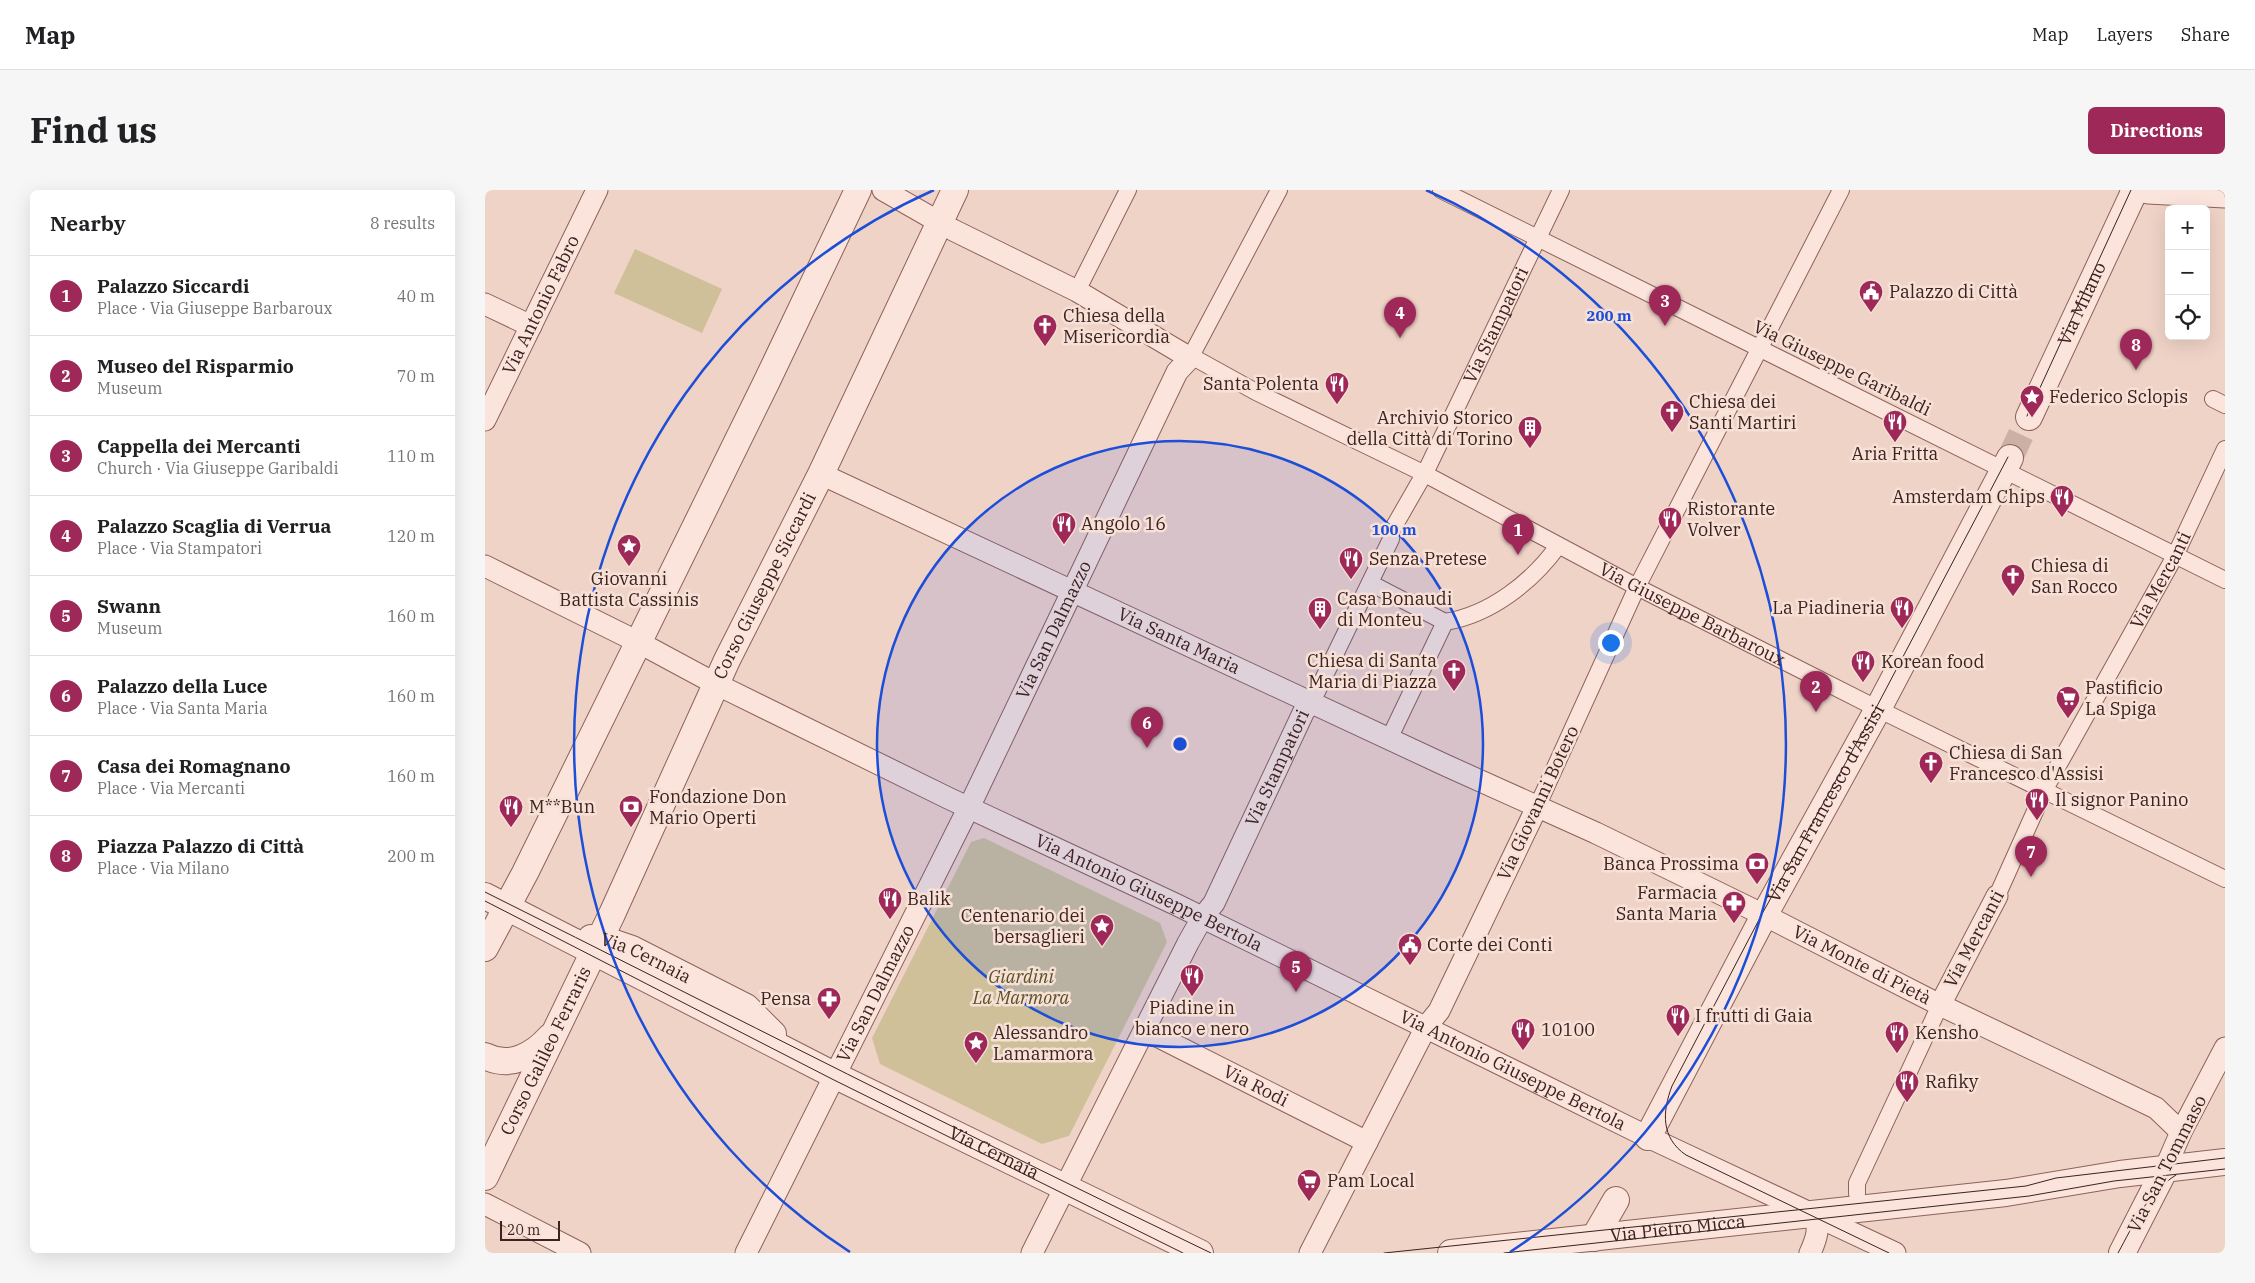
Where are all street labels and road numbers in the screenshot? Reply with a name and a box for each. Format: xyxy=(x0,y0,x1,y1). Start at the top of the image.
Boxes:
street label: Via Antonio Fabro xyxy=(497,231,584,378)
street label: Via Milano xyxy=(2052,258,2111,349)
street label: Via Stampatori xyxy=(1458,263,1533,387)
street label: Via Giuseppe Garibaldi xyxy=(1750,314,1935,421)
street label: Corso Giuseppe Siccardi xyxy=(708,488,821,683)
street label: Via Mercanti xyxy=(2125,527,2196,633)
street label: Via San Dalmazzo xyxy=(1010,557,1096,703)
street label: Via Giuseppe Barbaroux xyxy=(1595,557,1789,671)
street label: Via Santa Maria xyxy=(1114,602,1244,679)
street label: Via San Francesco d'Assisi xyxy=(1762,700,1889,906)
street label: Via Stampatori xyxy=(1240,705,1314,830)
street label: Via Giovanni Botero xyxy=(1492,722,1584,884)
street label: Via Antonio Giuseppe Bertola xyxy=(1032,828,1267,956)
street label: Via Mercanti xyxy=(1938,886,2009,991)
street label: Via Monte di Pietà xyxy=(1789,920,1935,1010)
street label: Via San Dalmazzo xyxy=(831,921,919,1066)
street label: Via Cernaia xyxy=(598,927,695,988)
street label: Corso Galileo Ferraris xyxy=(495,963,596,1139)
street label: Via Antonio Giuseppe Bertola xyxy=(1396,1005,1630,1135)
street label: Via Rodi xyxy=(1219,1059,1293,1112)
street label: Via San Tommaso xyxy=(2122,1091,2211,1236)
street label: Via Cernaia xyxy=(945,1121,1043,1184)
street label: Via Pietro Micca xyxy=(1609,1209,1747,1247)

